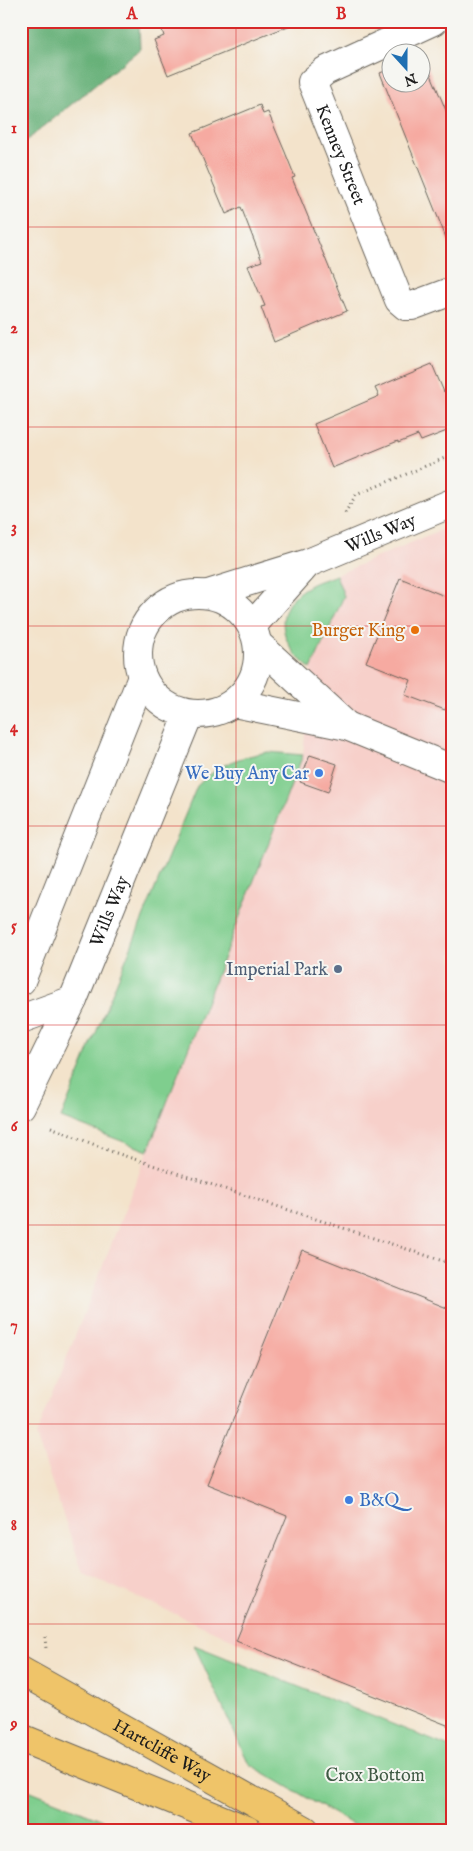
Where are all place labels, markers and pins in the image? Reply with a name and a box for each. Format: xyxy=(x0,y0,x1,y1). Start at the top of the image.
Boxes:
place label: Burger King xyxy=(311,620,405,643)
marker: Burger King xyxy=(409,624,421,636)
place label: We Buy Any Car xyxy=(185,763,309,786)
marker: We Buy Any Car xyxy=(313,767,325,779)
place label: Imperial Park xyxy=(226,959,328,982)
marker: Imperial Park xyxy=(332,963,344,975)
place label: B&Q xyxy=(359,1490,412,1513)
marker: B&Q xyxy=(343,1494,355,1506)

